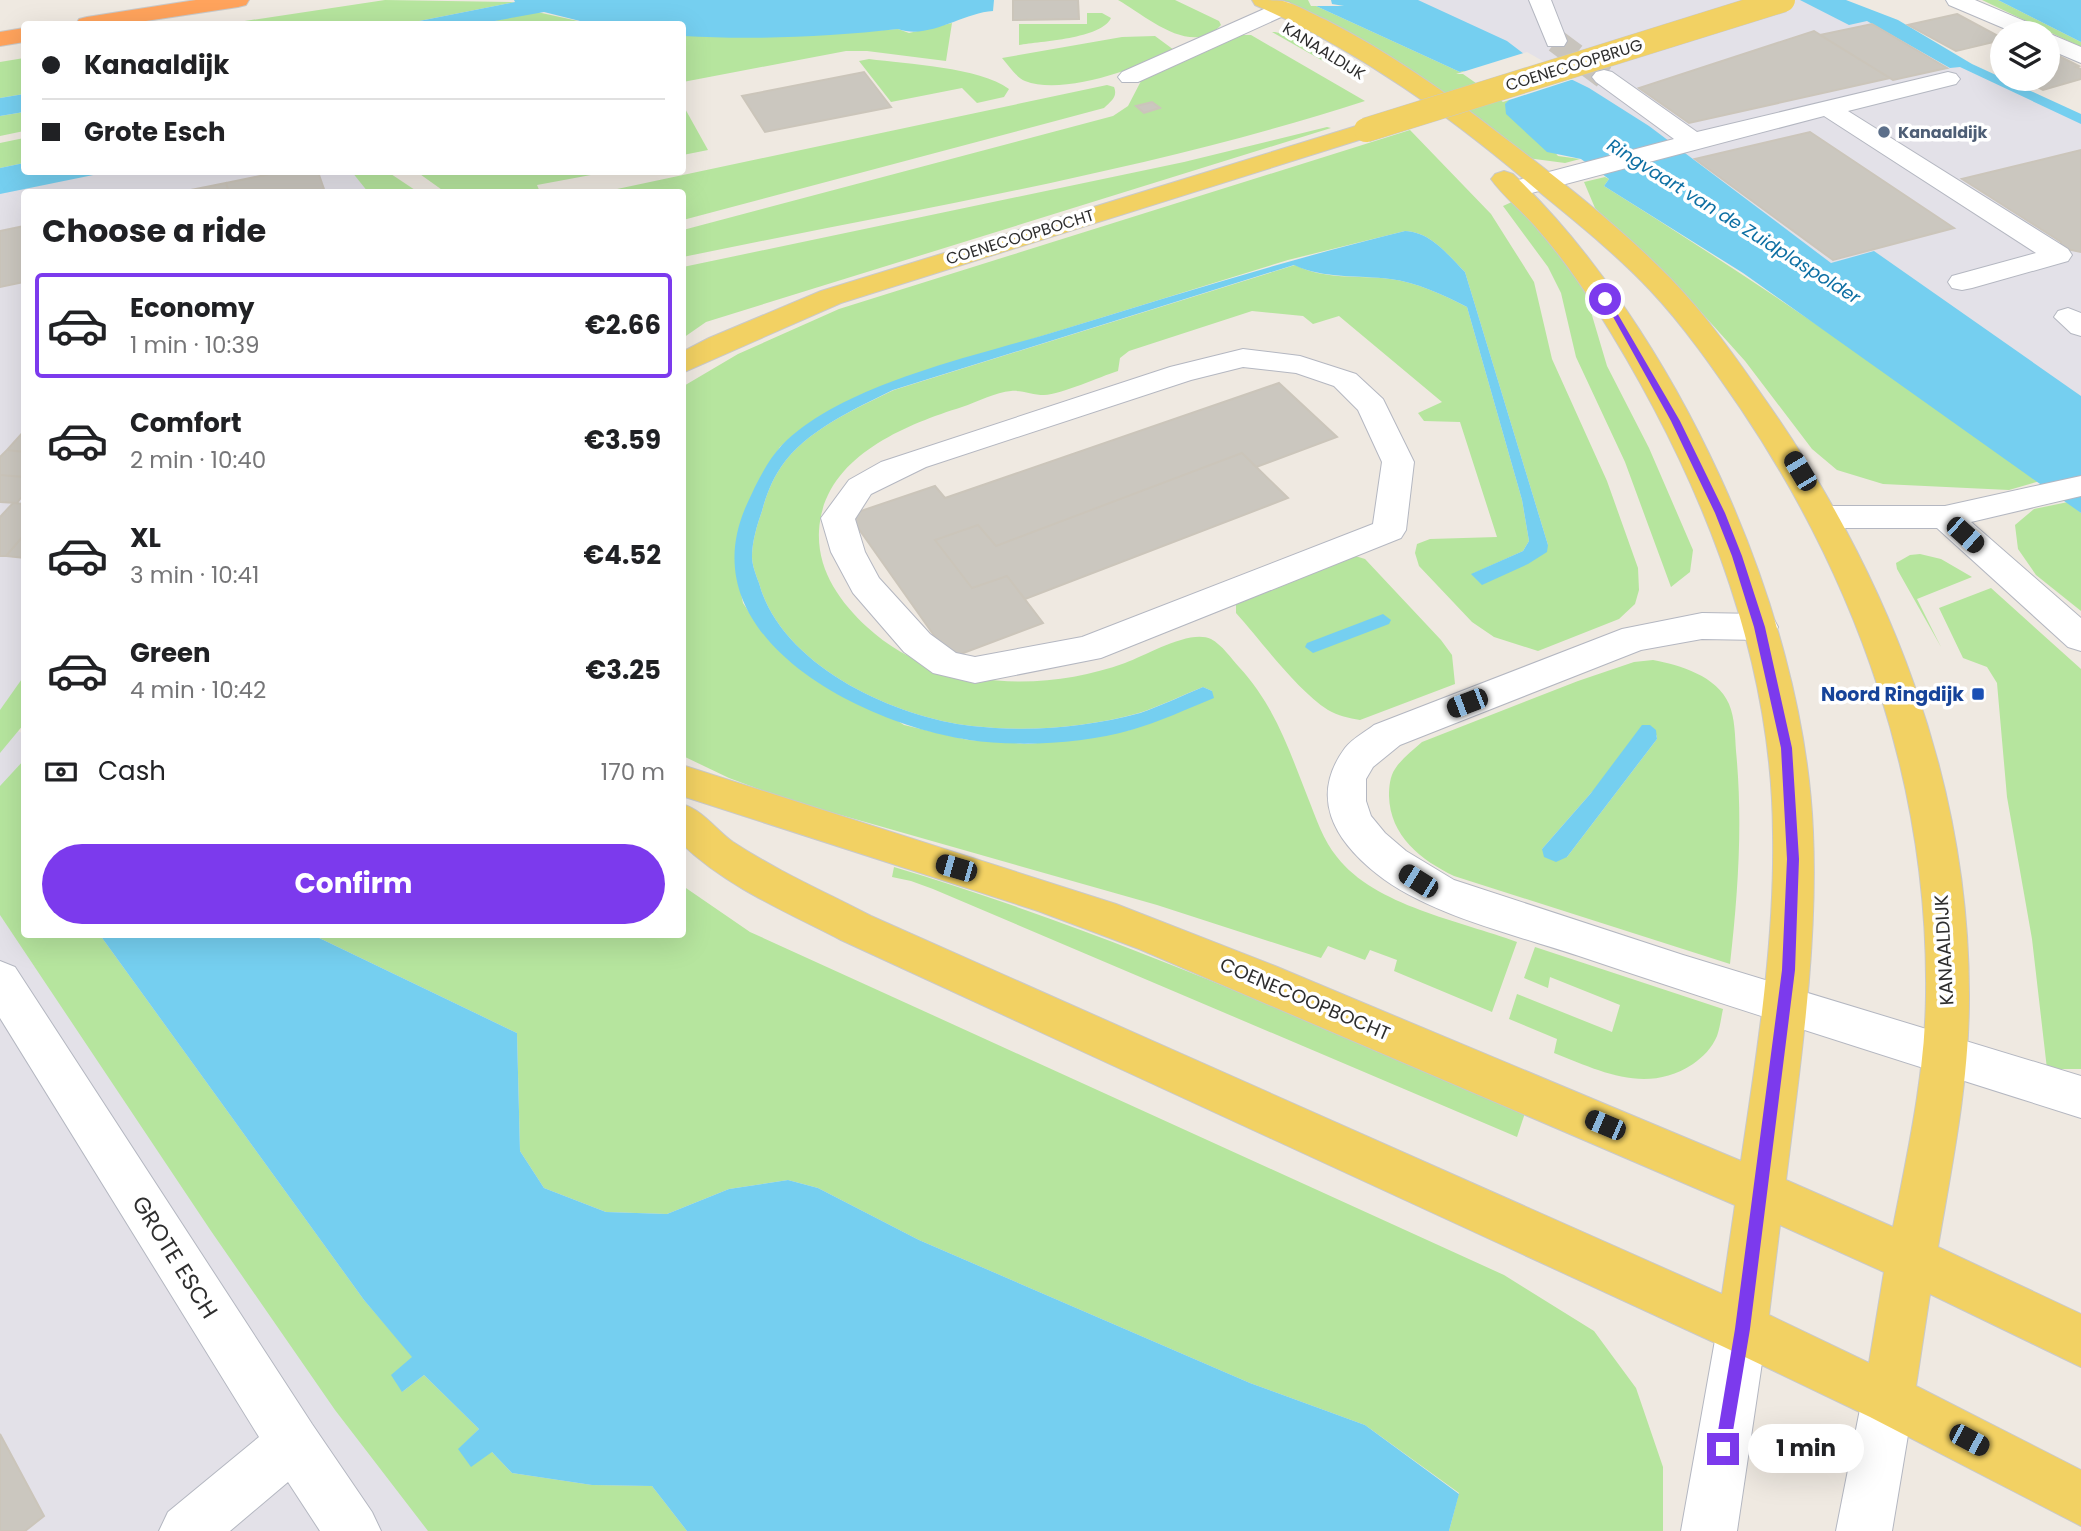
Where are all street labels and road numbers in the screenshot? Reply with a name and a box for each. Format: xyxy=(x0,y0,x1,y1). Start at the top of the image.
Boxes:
street label: KANAALDIJK xyxy=(1278,16,1370,86)
street label: COENECOOPBRUG xyxy=(1503,33,1645,97)
street label: COENECOOPBOCHT xyxy=(943,203,1097,270)
street label: KANAALDIJK xyxy=(1928,894,1960,1006)
street label: COENECOOPBOCHT xyxy=(1216,951,1394,1047)
street label: GROTE ESCH xyxy=(125,1189,225,1325)

